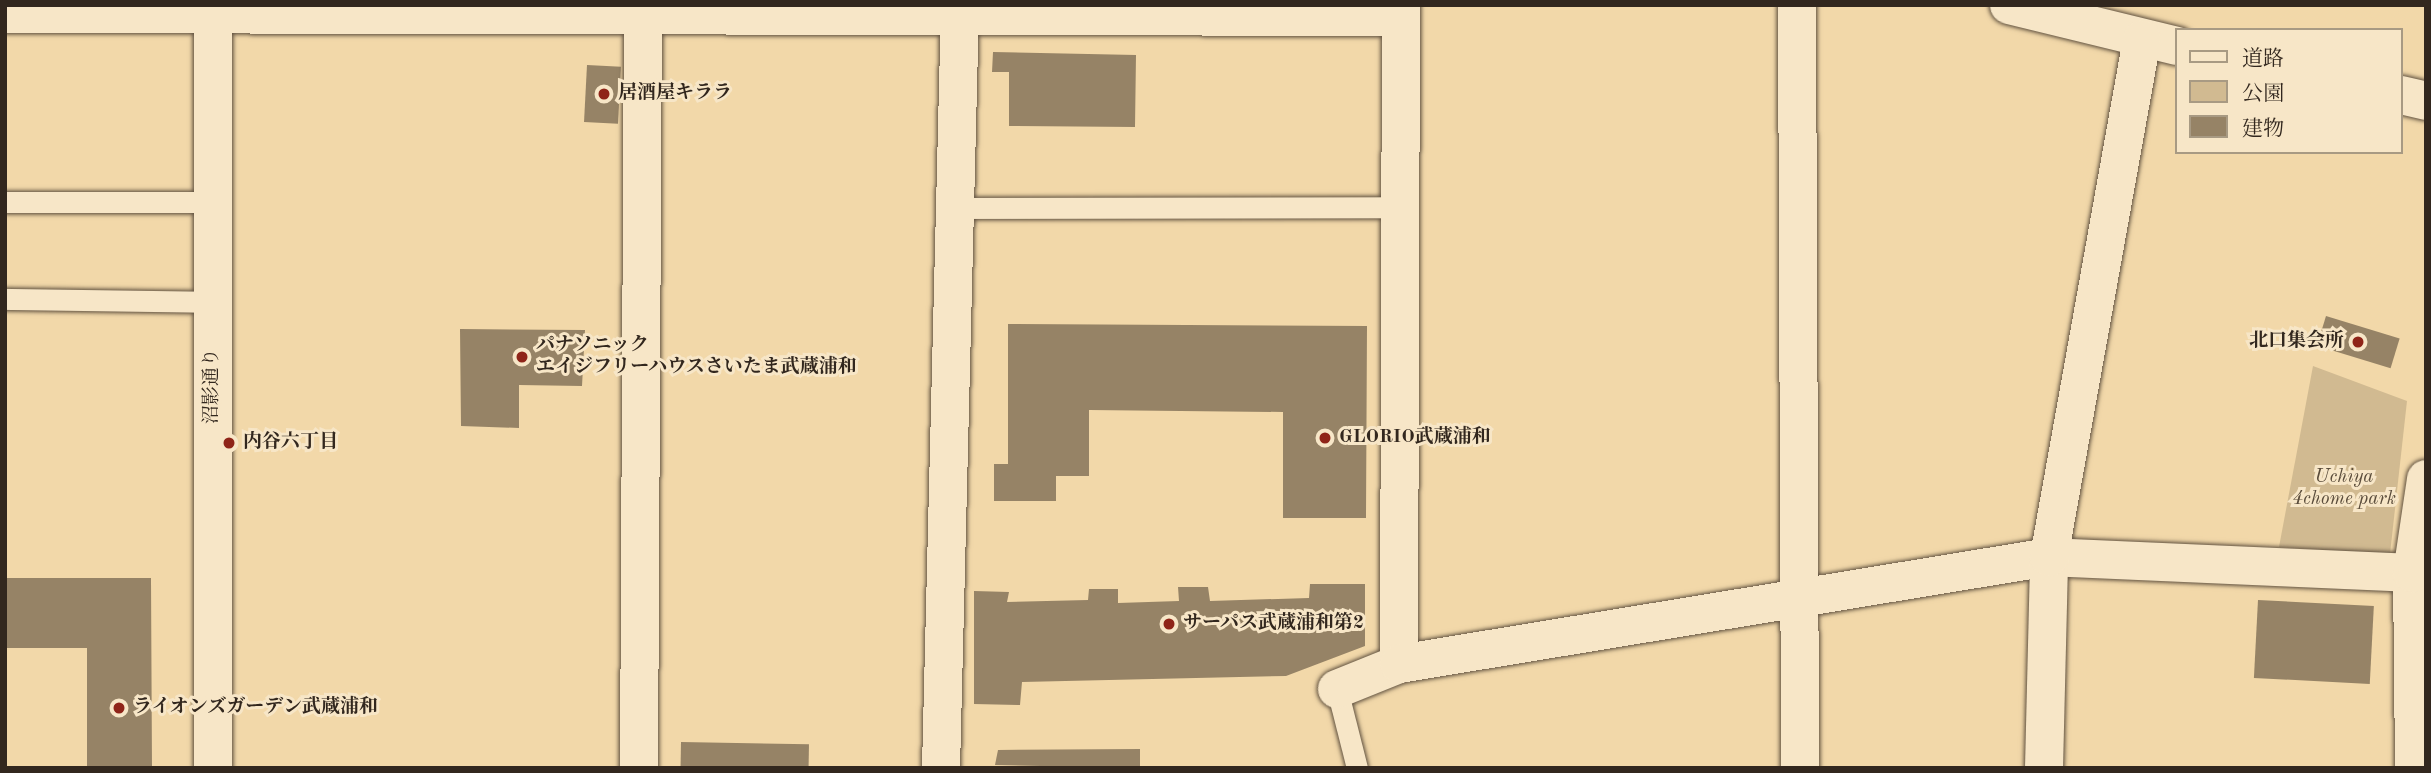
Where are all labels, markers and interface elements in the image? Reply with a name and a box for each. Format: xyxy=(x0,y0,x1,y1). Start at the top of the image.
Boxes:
legend xyxy=(2176,28,2403,154)
text: 道路 xyxy=(2242,49,2284,70)
place label: 居酒屋キララ xyxy=(618,83,732,105)
text: 公園 xyxy=(2242,84,2284,105)
marker: 居酒屋キララ xyxy=(596,86,612,102)
text: 建物 xyxy=(2242,119,2284,140)
place label: 北口集会所 xyxy=(2249,331,2344,353)
marker: 北口集会所 xyxy=(2350,334,2366,350)
place label: パナソニック エイジフリーハウスさいたま武蔵浦和 xyxy=(536,335,859,379)
street label: 沼影通り xyxy=(202,348,224,424)
marker: パナソニック エイジフリーハウスさいたま武蔵浦和 xyxy=(514,349,530,365)
place label: GLORIO武蔵浦和 xyxy=(1339,427,1491,449)
marker: GLORIO武蔵浦和 xyxy=(1317,430,1333,446)
place label: 内谷六丁目 xyxy=(243,432,338,454)
marker: 内谷六丁目 xyxy=(221,435,237,451)
park label: Uchiya 4chome park xyxy=(2292,467,2396,511)
place label: サーパス武蔵浦和第2 xyxy=(1183,613,1365,635)
marker: サーパス武蔵浦和第2 xyxy=(1161,616,1177,632)
place label: ライオンズガーデン武蔵浦和 xyxy=(133,697,380,719)
marker: ライオンズガーデン武蔵浦和 xyxy=(111,700,127,716)

